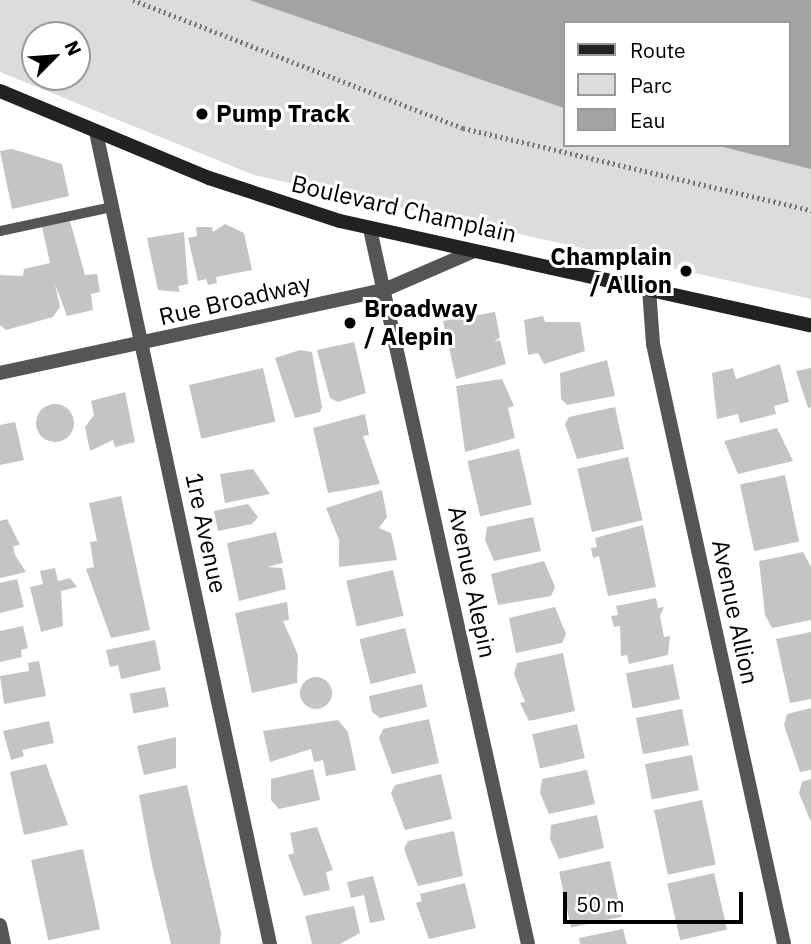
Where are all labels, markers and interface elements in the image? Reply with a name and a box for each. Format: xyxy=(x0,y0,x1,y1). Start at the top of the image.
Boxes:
north arrow xyxy=(21,21,91,91)
legend xyxy=(562,21,790,147)
text: Route xyxy=(630,36,686,64)
text: N xyxy=(59,37,87,59)
text: Parc xyxy=(630,71,672,99)
place label: Pump Track xyxy=(216,100,350,128)
marker: Pump Track xyxy=(194,106,210,122)
text: Eau xyxy=(630,106,665,134)
street label: Boulevard Champlain xyxy=(289,169,519,249)
place label: Champlain / Allion xyxy=(550,243,672,299)
marker: Champlain / Allion xyxy=(678,263,694,279)
street label: Rue Broadway xyxy=(156,269,314,331)
place label: Broadway / Alepin xyxy=(364,295,477,351)
marker: Broadway / Alepin xyxy=(342,315,358,331)
street label: 1re Avenue xyxy=(179,470,233,596)
street label: Avenue Alepin xyxy=(442,503,502,661)
street label: Avenue Allion xyxy=(706,537,764,687)
scale bar xyxy=(566,878,746,922)
text: 50 m xyxy=(576,890,625,918)

